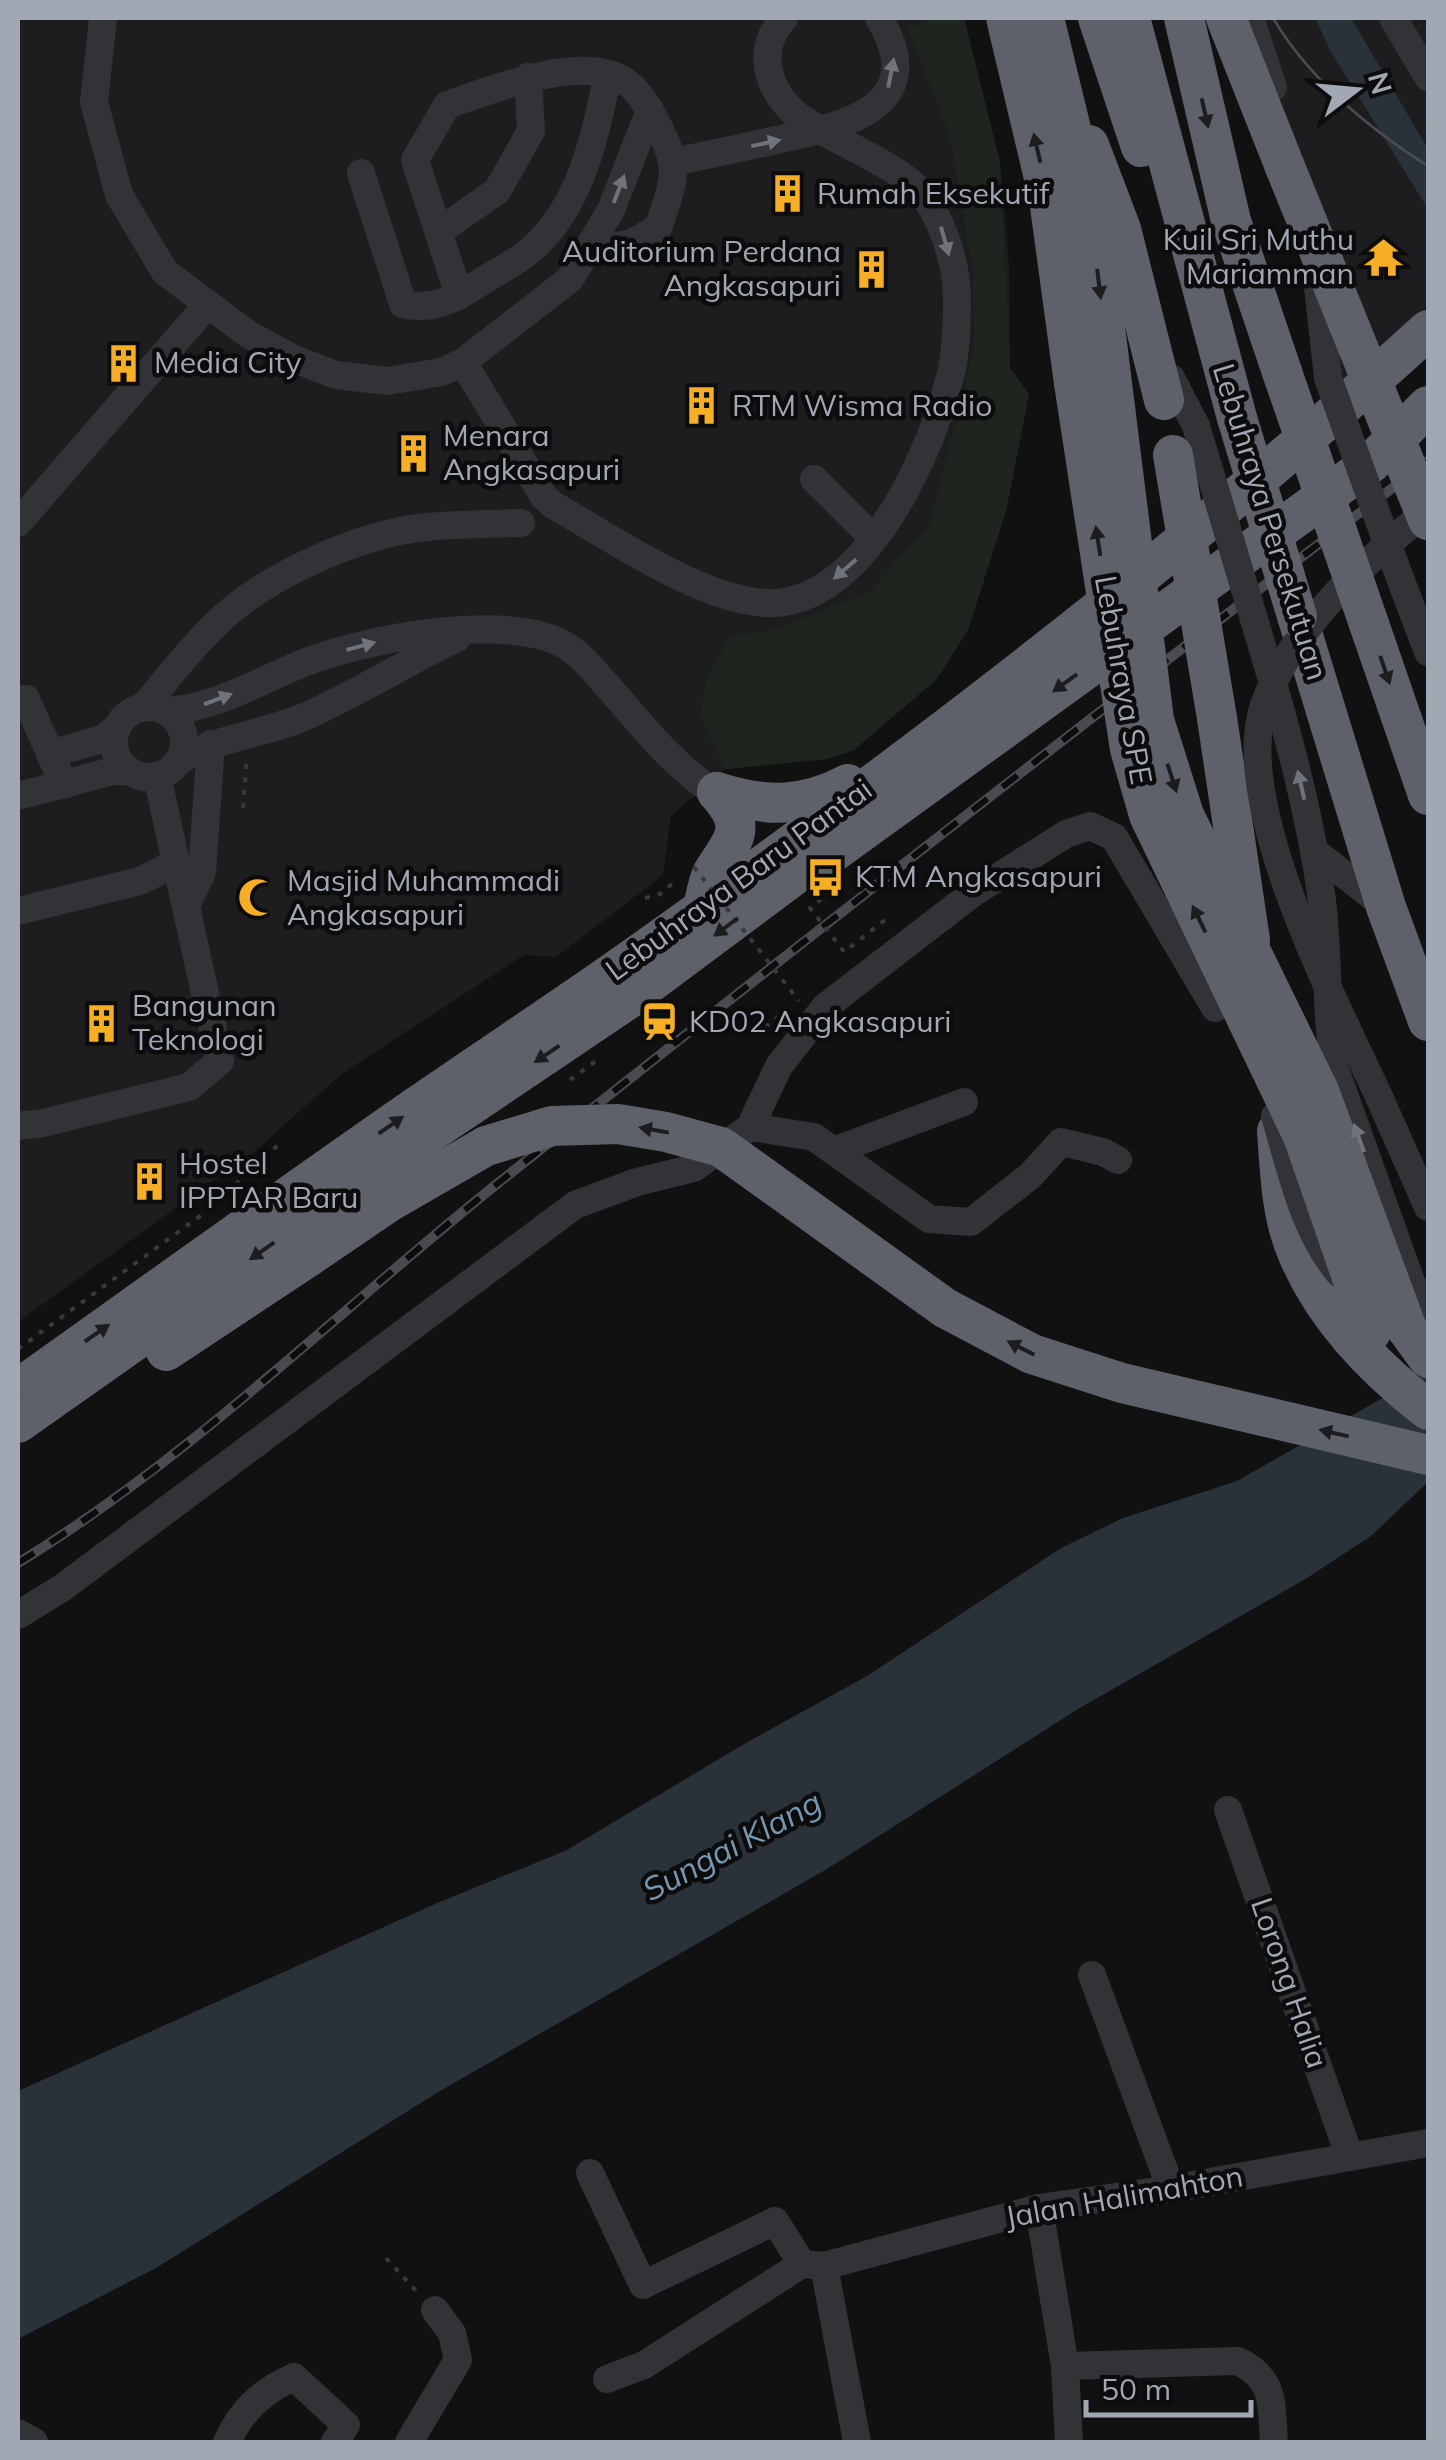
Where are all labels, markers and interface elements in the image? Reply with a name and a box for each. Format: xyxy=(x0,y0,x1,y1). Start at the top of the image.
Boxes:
north arrow xyxy=(1306,40,1406,140)
one-way arrow xyxy=(883,57,899,88)
text: N xyxy=(1361,68,1400,98)
one-way arrow xyxy=(1198,98,1213,129)
one-way arrow xyxy=(1029,133,1044,164)
one-way arrow xyxy=(751,134,782,150)
building icon: Rumah Eksekutif xyxy=(766,173,808,215)
one-way arrow xyxy=(612,174,628,204)
place label: Rumah Eksekutif xyxy=(817,174,1050,212)
place label: Kuil Sri Muthu Mariamman xyxy=(1163,220,1354,292)
one-way arrow xyxy=(938,226,953,256)
place label: Auditorium Perdana Angkasapuri xyxy=(562,232,841,304)
temple icon: Kuil Sri Muthu Mariamman xyxy=(1363,236,1405,278)
building icon: Auditorium Perdana Angkasapuri xyxy=(850,248,892,290)
one-way arrow xyxy=(1092,269,1108,300)
building icon: Media City xyxy=(103,342,145,384)
place label: Media City xyxy=(154,343,301,381)
street label: Lebuhraya Persekutuan xyxy=(1205,359,1337,684)
building icon: RTM Wisma Radio xyxy=(681,385,723,427)
place label: RTM Wisma Radio xyxy=(732,386,992,424)
place label: Menara Angkasapuri xyxy=(443,416,620,488)
building icon: Menara Angkasapuri xyxy=(392,432,434,474)
one-way arrow xyxy=(1090,525,1105,556)
one-way arrow xyxy=(833,558,858,580)
street label: Lebuhraya SPE xyxy=(1087,572,1161,787)
one-way arrow xyxy=(345,638,376,654)
one-way arrow xyxy=(1378,655,1393,685)
one-way arrow xyxy=(1052,673,1078,692)
one-way arrow xyxy=(203,691,233,707)
one-way arrow xyxy=(1165,763,1180,794)
one-way arrow xyxy=(1293,769,1308,800)
street label: Lebuhraya Baru Pantai xyxy=(598,770,879,989)
bus stop icon: KTM Angkasapuri xyxy=(804,856,846,898)
place label: KTM Angkasapuri xyxy=(855,857,1102,895)
place label: Masjid Muhammadi Angkasapuri xyxy=(287,861,560,933)
mosque icon: Masjid Muhammadi Angkasapuri xyxy=(236,877,278,919)
one-way arrow xyxy=(1191,905,1208,934)
one-way arrow xyxy=(713,916,739,936)
place label: Bangunan Teknologi xyxy=(132,986,277,1058)
station icon: KD02 Angkasapuri xyxy=(638,1001,680,1043)
building icon: Bangunan Teknologi xyxy=(81,1002,123,1044)
place label: KD02 Angkasapuri xyxy=(689,1002,952,1040)
one-way arrow xyxy=(533,1045,560,1063)
one-way arrow xyxy=(378,1116,404,1135)
one-way arrow xyxy=(638,1122,670,1137)
one-way arrow xyxy=(1351,1123,1366,1153)
place label: Hostel IPPTAR Baru xyxy=(179,1144,358,1216)
building icon: Hostel IPPTAR Baru xyxy=(128,1160,170,1202)
one-way arrow xyxy=(249,1241,276,1260)
one-way arrow xyxy=(84,1324,110,1343)
one-way arrow xyxy=(1006,1339,1035,1356)
one-way arrow xyxy=(1318,1425,1349,1440)
water label: Sungai Klang xyxy=(635,1781,828,1909)
street label: Lorong Halia xyxy=(1243,1892,1337,2073)
street label: Jalan Halimahton xyxy=(1002,2156,1246,2236)
scale bar xyxy=(1086,2355,1251,2417)
text: 50 m xyxy=(1101,2370,1171,2408)

